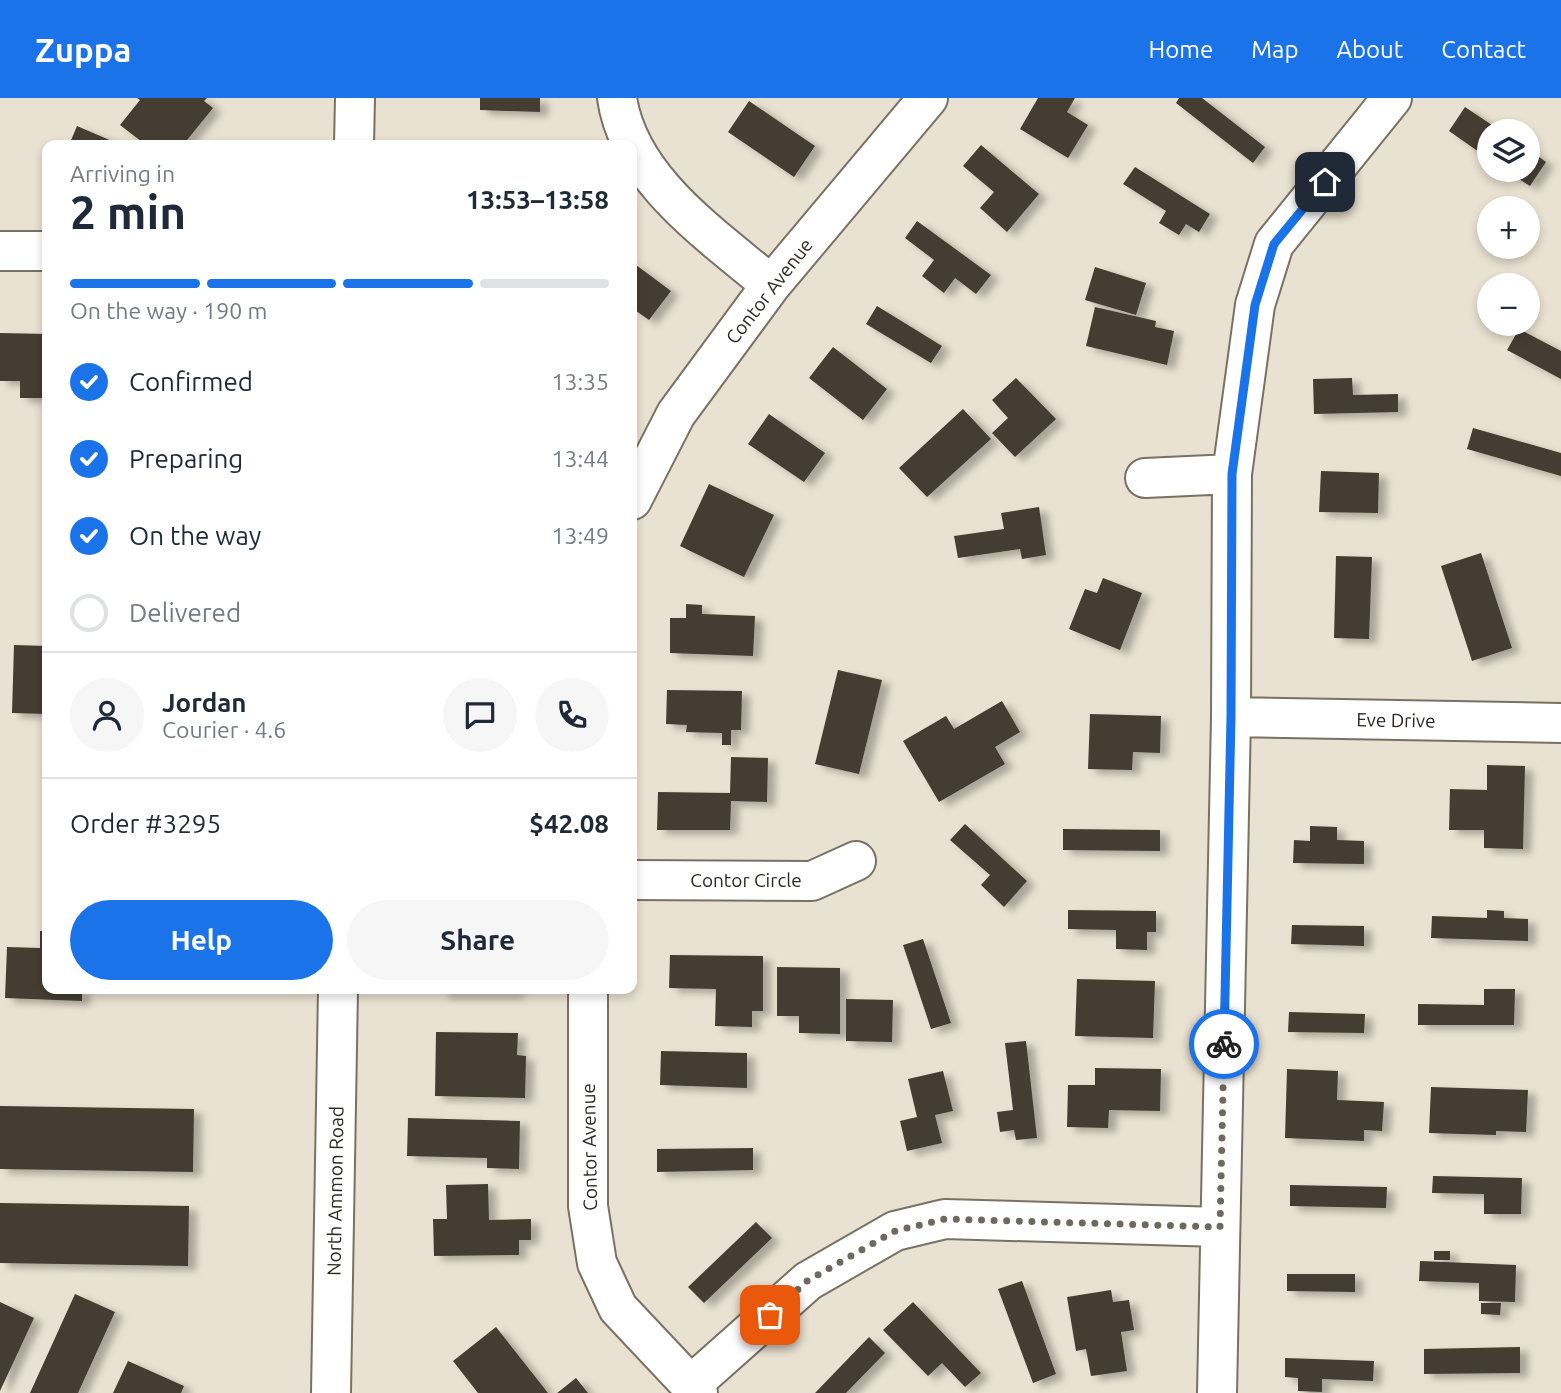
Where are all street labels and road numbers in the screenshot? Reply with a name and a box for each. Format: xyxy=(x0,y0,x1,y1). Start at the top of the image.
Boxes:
street label: Contor Avenue xyxy=(721,234,817,348)
street label: Eve Drive xyxy=(1356,708,1436,732)
street label: Contor Circle xyxy=(690,869,802,891)
street label: Contor Avenue xyxy=(577,1083,601,1211)
street label: North Ammon Road xyxy=(323,1106,347,1276)

